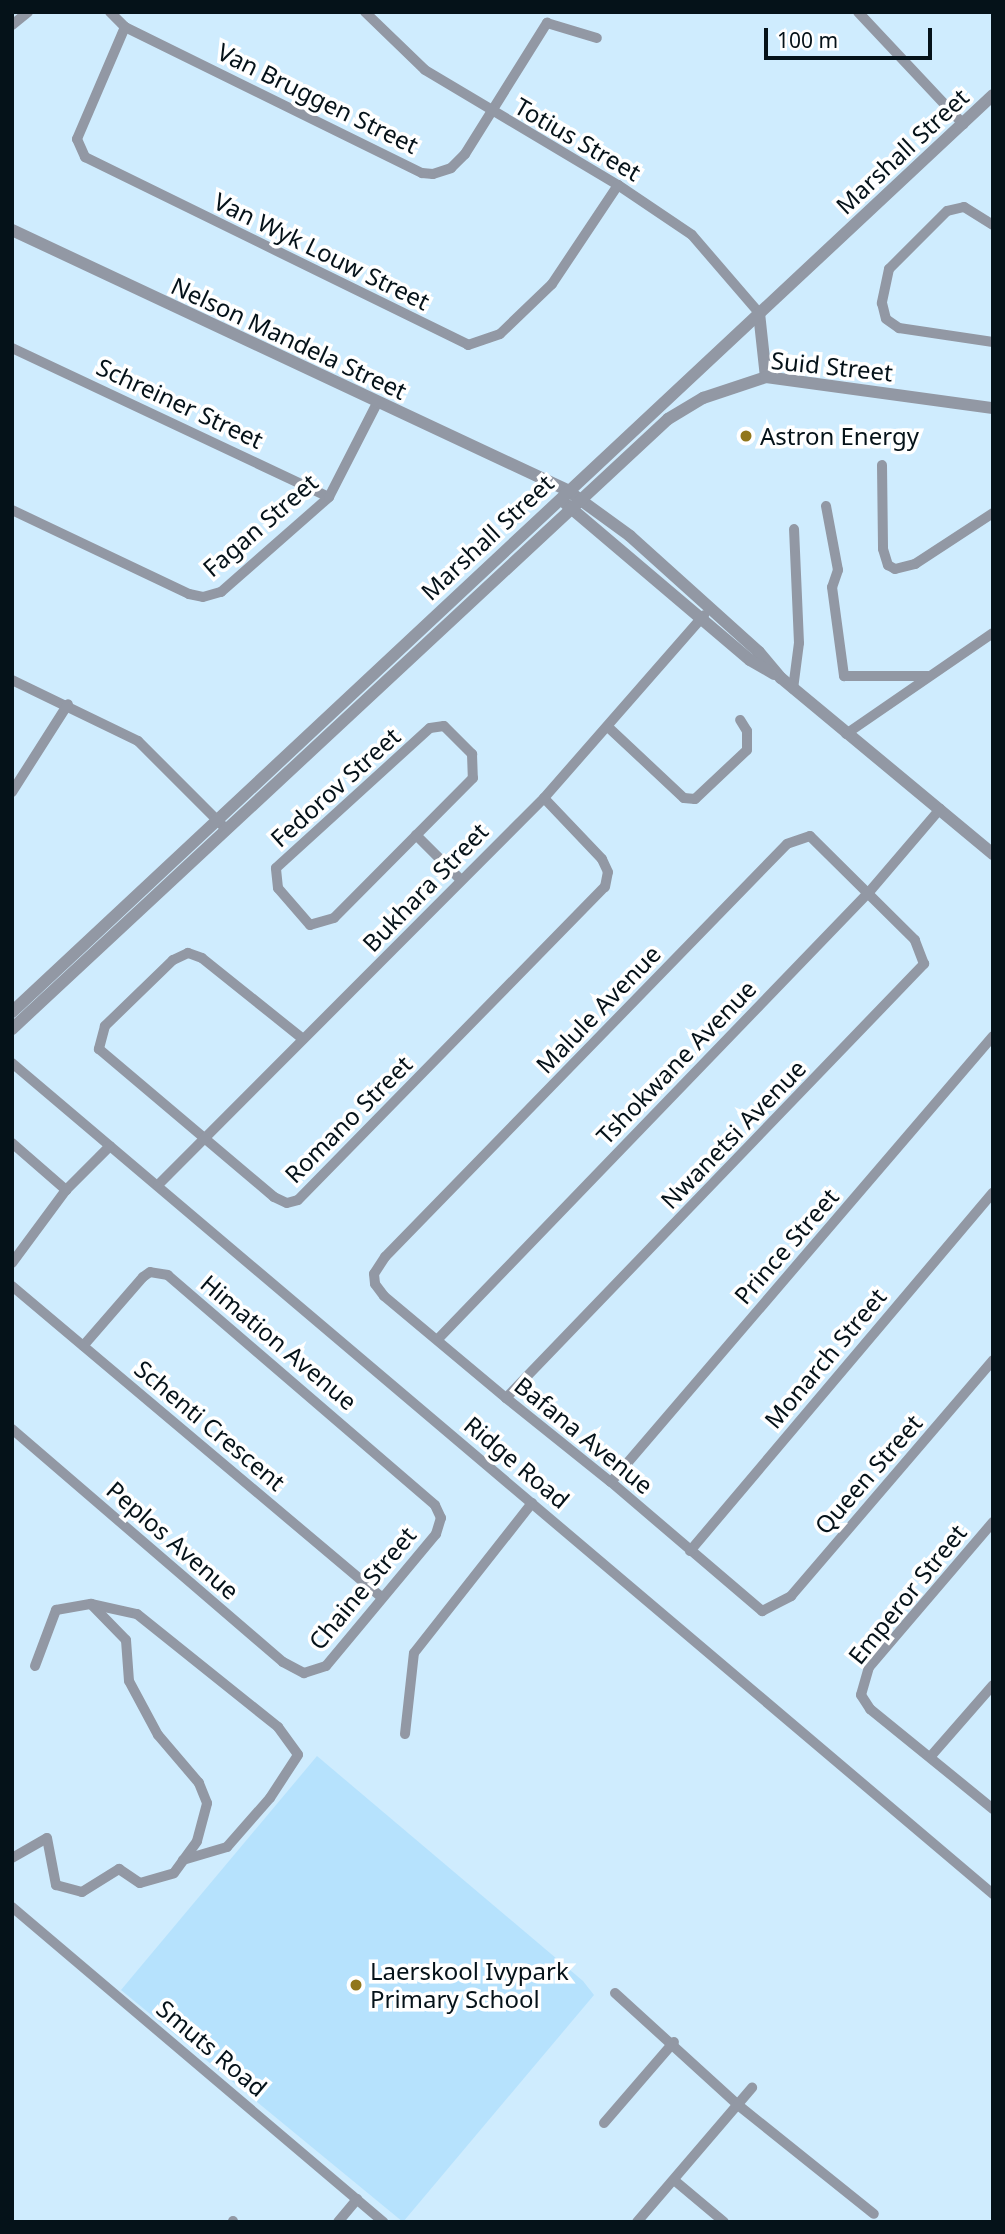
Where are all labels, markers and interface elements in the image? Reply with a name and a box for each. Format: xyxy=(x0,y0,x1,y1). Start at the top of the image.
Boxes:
scale bar xyxy=(767,14,935,58)
text: 100 m xyxy=(777,26,838,54)
street label: Van Bruggen Street xyxy=(213,37,423,159)
street label: Marshall Street xyxy=(830,82,974,220)
street label: Totius Street xyxy=(510,91,646,187)
street label: Van Wyk Louw Street xyxy=(210,186,434,316)
street label: Nelson Mandela Street xyxy=(167,271,411,405)
street label: Suid Street xyxy=(770,345,894,387)
street label: Schreiner Street xyxy=(92,352,268,454)
place label: Astron Energy xyxy=(760,422,919,450)
marker: Astron Energy xyxy=(738,428,754,444)
street label: Fagan Street xyxy=(197,467,323,583)
street label: Marshall Street xyxy=(415,468,559,606)
street label: Fedorov Street xyxy=(264,721,406,853)
street label: Bukhara Street xyxy=(356,817,494,957)
street label: Malule Avenue xyxy=(530,939,666,1079)
street label: Tshokwane Avenue xyxy=(590,974,762,1150)
street label: Romano Street xyxy=(278,1049,418,1189)
street label: Nwanetsi Avenue xyxy=(655,1054,811,1214)
street label: Prince Street xyxy=(728,1182,844,1310)
street label: Himation Avenue xyxy=(195,1268,363,1416)
street label: Monarch Street xyxy=(758,1282,892,1434)
street label: Schenti Crescent xyxy=(129,1354,291,1496)
street label: Bafana Avenue xyxy=(509,1370,659,1500)
street label: Queen Street xyxy=(808,1408,928,1540)
street label: Ridge Road xyxy=(459,1410,575,1514)
street label: Peplos Avenue xyxy=(101,1475,245,1605)
street label: Emperor Street xyxy=(842,1518,972,1670)
street label: Chaine Street xyxy=(302,1521,422,1655)
place label: Laerskool Ivypark Primary School xyxy=(370,1957,569,2013)
marker: Laerskool Ivypark Primary School xyxy=(348,1977,364,1993)
street label: Smuts Road xyxy=(151,1994,273,2102)

